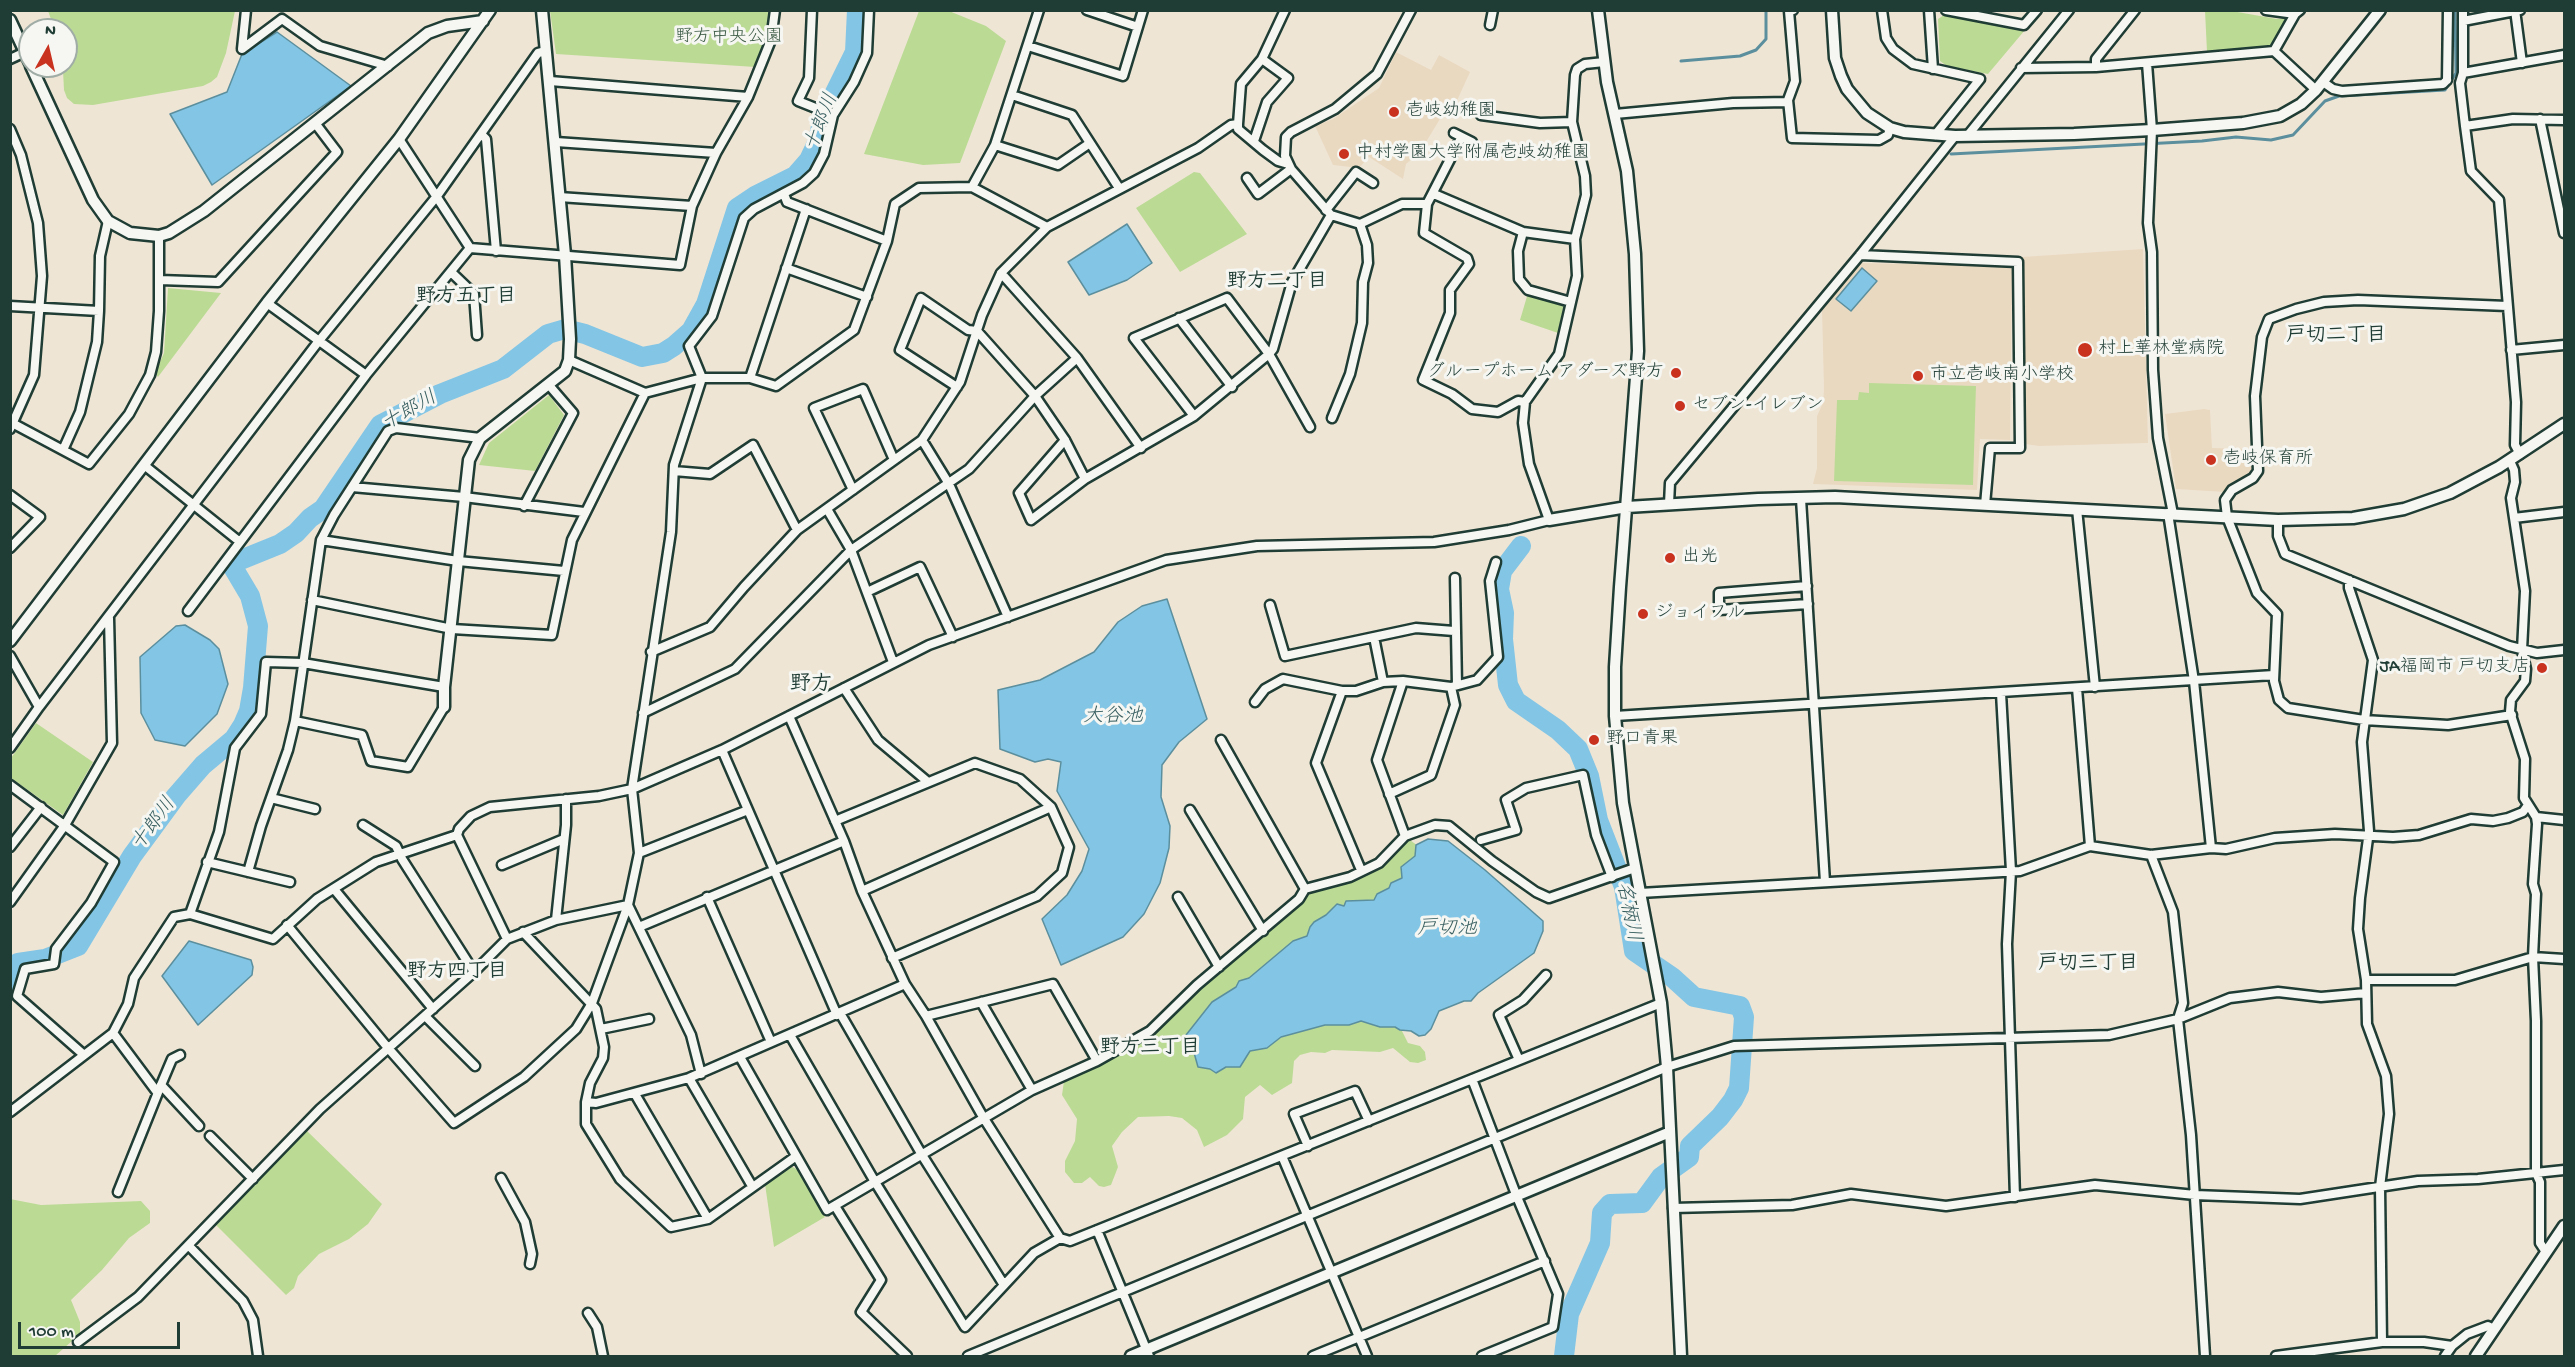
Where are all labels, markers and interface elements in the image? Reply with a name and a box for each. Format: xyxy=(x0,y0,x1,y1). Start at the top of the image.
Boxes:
north arrow xyxy=(18,18,78,78)
text: N xyxy=(44,22,57,42)
park label: 野方中央公園 xyxy=(675,27,783,49)
water label: 十郎川 xyxy=(801,91,845,155)
place label: 壱岐幼稚園 xyxy=(1406,101,1496,123)
marker: 壱岐幼稚園 xyxy=(1387,105,1401,119)
place label: 中村学園大学附属壱岐幼稚園 xyxy=(1356,143,1590,165)
marker: 中村学園大学附属壱岐幼稚園 xyxy=(1337,147,1351,161)
district label: 野方二丁目 xyxy=(1227,271,1327,295)
district label: 野方五丁目 xyxy=(416,286,516,310)
district label: 戸切二丁目 xyxy=(2286,325,2386,349)
place label: 村上華林堂病院 xyxy=(2098,339,2224,361)
marker: 村上華林堂病院 xyxy=(2076,341,2094,359)
place label: グループホーム アダーズ野方 xyxy=(1427,362,1664,384)
place label: 市立壱岐南小学校 xyxy=(1930,365,2074,387)
marker: グループホーム アダーズ野方 xyxy=(1669,366,1683,380)
marker: 市立壱岐南小学校 xyxy=(1911,369,1925,383)
water label: 十郎川 xyxy=(378,387,442,437)
place label: セブン-イレブン xyxy=(1692,395,1824,417)
marker: セブン-イレブン xyxy=(1673,399,1687,413)
place label: 壱岐保育所 xyxy=(2223,449,2313,471)
marker: 壱岐保育所 xyxy=(2204,453,2218,467)
place label: 出光 xyxy=(1682,547,1718,569)
marker: 出光 xyxy=(1663,551,1677,565)
place label: ジョイフル xyxy=(1655,603,1745,625)
marker: ジョイフル xyxy=(1636,607,1650,621)
place label: JA福岡市 戸切支店 xyxy=(2380,657,2530,679)
marker: JA福岡市 戸切支店 xyxy=(2535,661,2549,675)
district label: 野方 xyxy=(790,673,832,699)
water label: 大谷池 xyxy=(1083,706,1143,730)
place label: 野口青果 xyxy=(1606,729,1678,751)
marker: 野口青果 xyxy=(1587,733,1601,747)
water label: 十郎川 xyxy=(128,794,182,856)
water label: 名柄川 xyxy=(1609,880,1645,944)
water label: 戸切池 xyxy=(1417,918,1477,942)
district label: 戸切三丁目 xyxy=(2038,953,2138,977)
district label: 野方四丁目 xyxy=(407,961,507,985)
district label: 野方三丁目 xyxy=(1100,1037,1200,1061)
scale bar xyxy=(21,1310,183,1348)
text: 100 m xyxy=(29,1322,74,1343)

